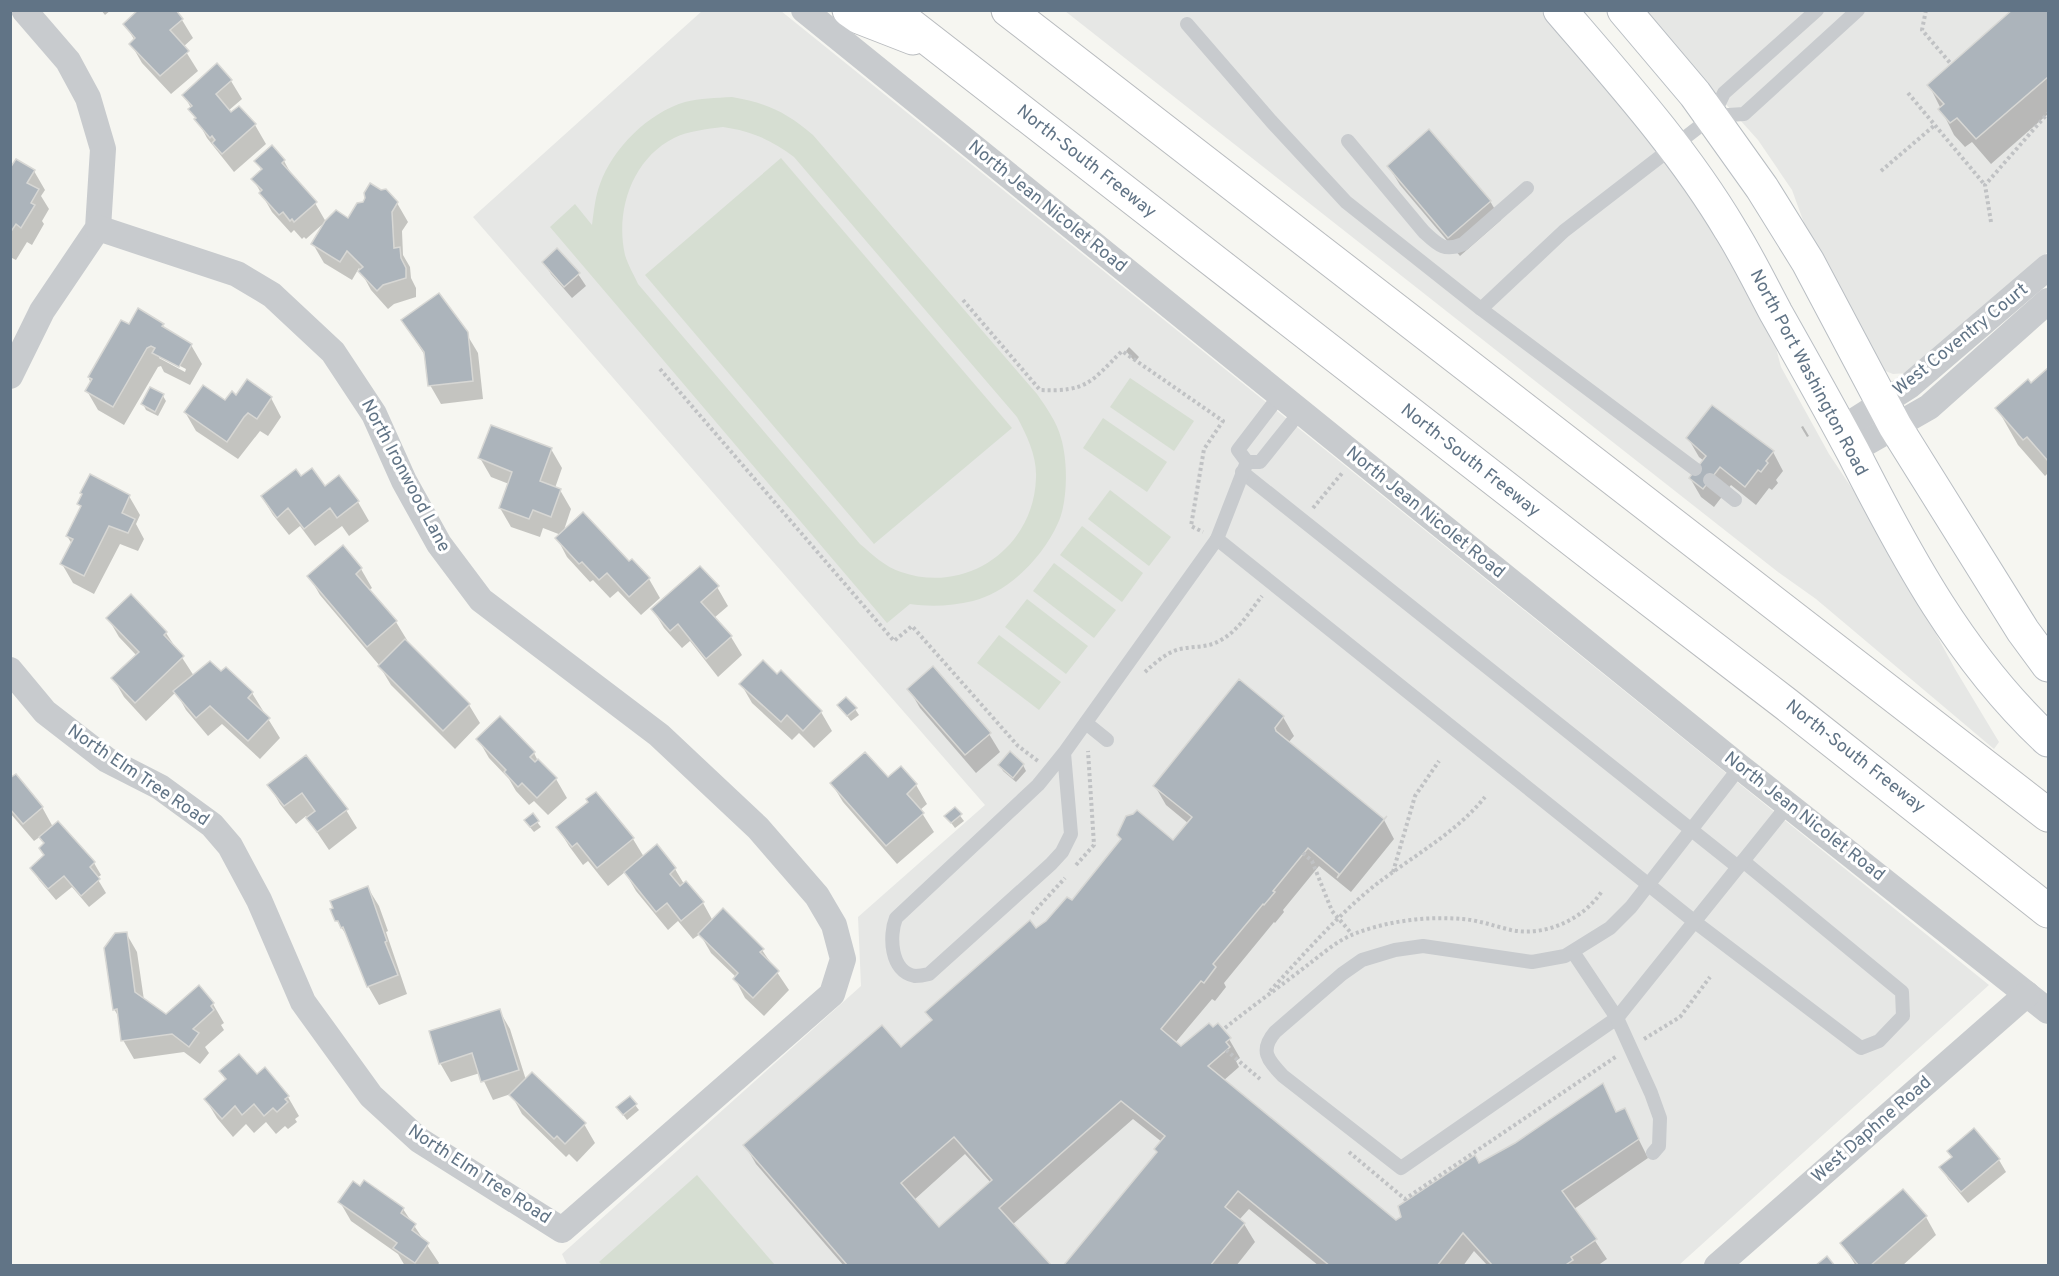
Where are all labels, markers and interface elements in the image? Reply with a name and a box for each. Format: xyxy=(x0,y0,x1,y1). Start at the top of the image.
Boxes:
street label: North-South Freeway xyxy=(1011,100,1161,224)
street label: North Jean Nicolet Road xyxy=(963,136,1131,278)
street label: North Port Washington Road xyxy=(1744,266,1872,480)
street label: West Coventry Court xyxy=(1889,278,2033,402)
street label: North Ironwood Lane xyxy=(355,396,455,556)
street label: North-South Freeway xyxy=(1395,399,1545,523)
street label: North Jean Nicolet Road xyxy=(1341,442,1509,584)
street label: North-South Freeway xyxy=(1780,695,1930,819)
street label: North Elm Tree Road xyxy=(63,720,213,832)
street label: North Jean Nicolet Road xyxy=(1719,747,1889,887)
street label: West Daphne Road xyxy=(1807,1072,1937,1188)
street label: North Elm Tree Road xyxy=(403,1120,555,1230)

